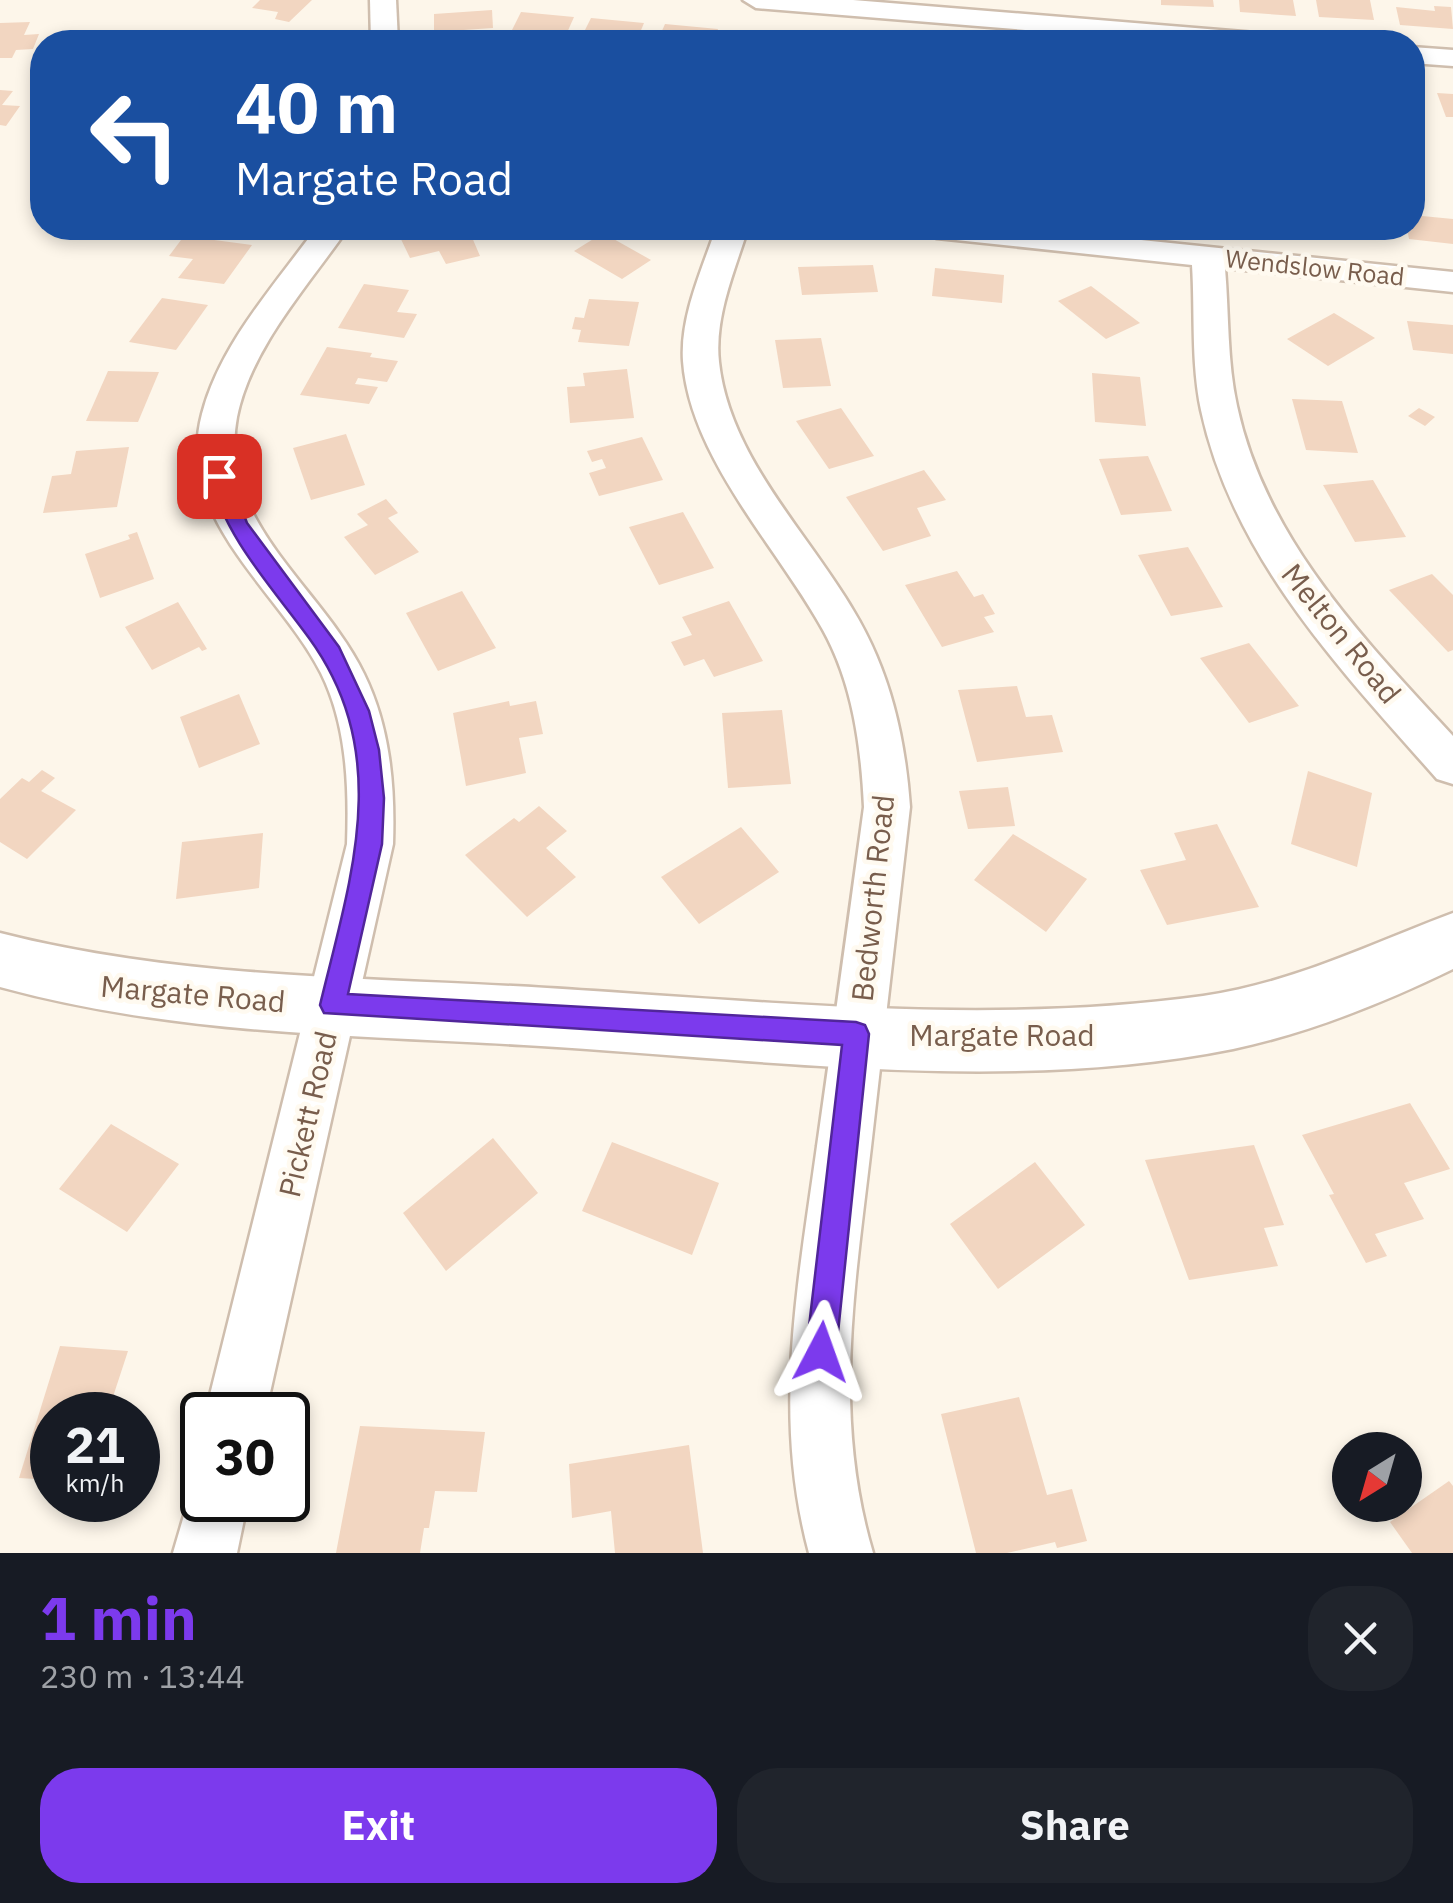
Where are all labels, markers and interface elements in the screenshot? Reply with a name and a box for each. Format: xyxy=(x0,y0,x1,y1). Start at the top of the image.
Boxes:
text: 40 m xyxy=(235,61,398,152)
icon: left xyxy=(70,70,200,200)
text: Margate Road xyxy=(235,149,513,207)
street label: Wendslow Road xyxy=(1224,241,1406,293)
pin xyxy=(177,434,262,519)
icon: arrive xyxy=(192,449,247,504)
street label: Melton Road xyxy=(1274,555,1410,711)
street label: Bedworth Road xyxy=(842,793,902,1003)
street label: Margate Road xyxy=(99,965,287,1021)
street label: Margate Road xyxy=(909,1015,1095,1054)
street label: Pickett Road xyxy=(269,1027,345,1201)
position arrow xyxy=(769,1300,873,1404)
speed limit sign: 30 xyxy=(180,1392,310,1522)
text: 21 xyxy=(65,1412,125,1477)
north arrow xyxy=(1332,1432,1422,1522)
map controls xyxy=(1332,1432,1422,1522)
text: km/h xyxy=(66,1466,124,1499)
text: 1 min xyxy=(40,1578,197,1657)
button: close xyxy=(1308,1586,1413,1691)
text: 230 m · 13:44 xyxy=(40,1655,245,1697)
button: Exit xyxy=(40,1768,717,1883)
button: Share xyxy=(737,1768,1413,1883)

